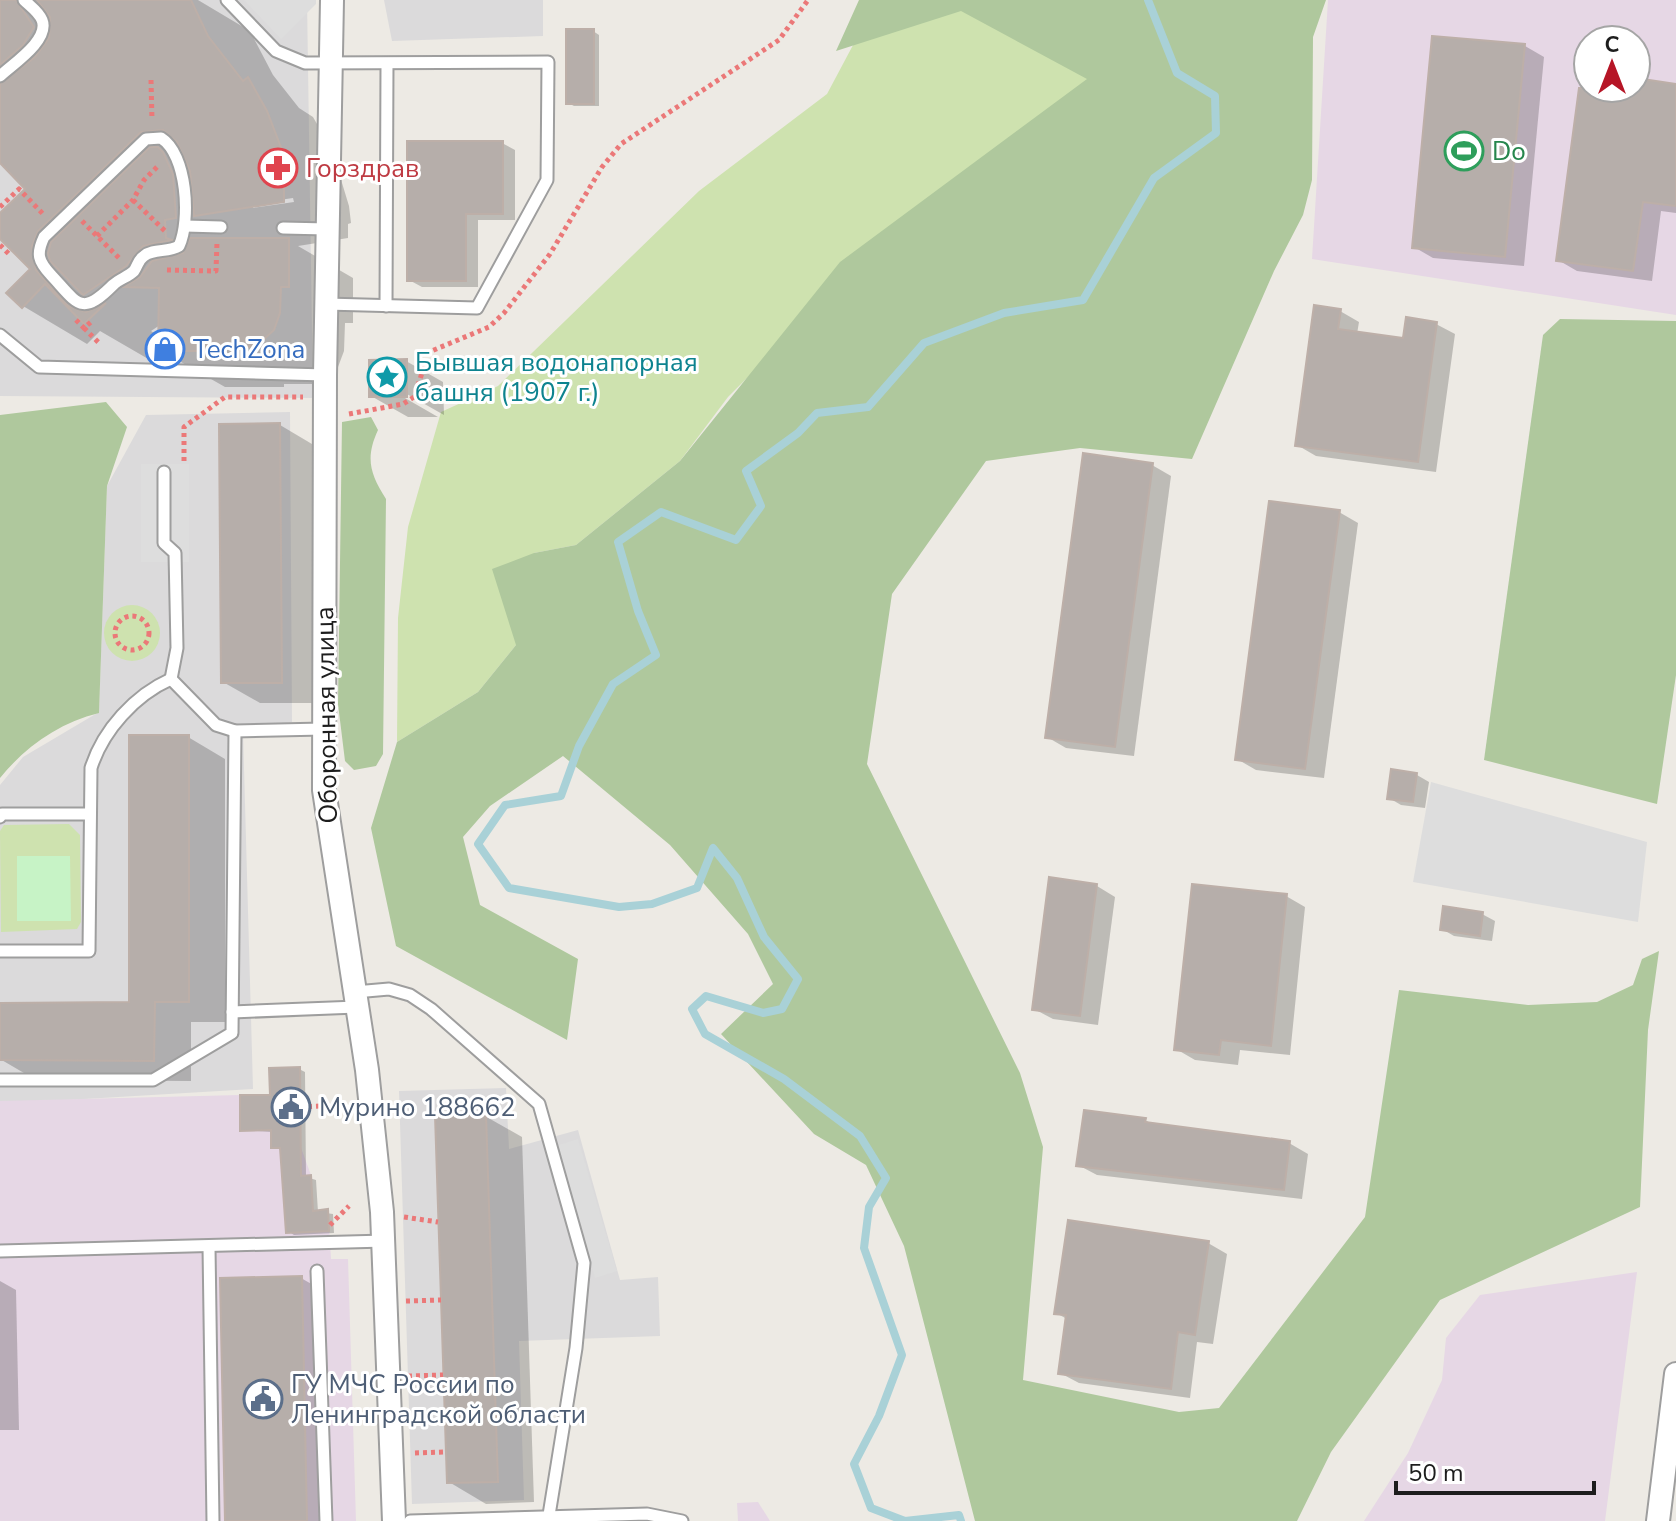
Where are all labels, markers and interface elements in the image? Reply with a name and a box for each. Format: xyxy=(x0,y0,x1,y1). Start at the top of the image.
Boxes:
north arrow xyxy=(1572,24,1652,104)
text: С xyxy=(1605,30,1620,60)
sports icon: Do xyxy=(1443,130,1485,172)
place label: Do xyxy=(1492,134,1526,169)
pharmacy icon: Горздрав xyxy=(257,147,299,189)
place label: Горздрав xyxy=(306,151,419,186)
shop icon: TechZona xyxy=(144,328,186,370)
place label: TechZona xyxy=(193,332,305,367)
place label: Бывшая водонапорная башня (1907 г.) xyxy=(415,345,698,410)
place icon: Бывшая водонапорная башня (1907 г.) xyxy=(366,356,408,398)
street label: Оборонная улица xyxy=(307,606,346,824)
public building icon: Мурино 188662 xyxy=(270,1086,312,1128)
place label: Мурино 188662 xyxy=(319,1090,516,1125)
place label: ГУ МЧС России по Ленинградской области xyxy=(291,1367,586,1432)
public building icon: ГУ МЧС России по Ленинградской области xyxy=(242,1378,284,1420)
scale bar xyxy=(1396,1445,1594,1495)
text: 50 m xyxy=(1408,1457,1464,1489)

